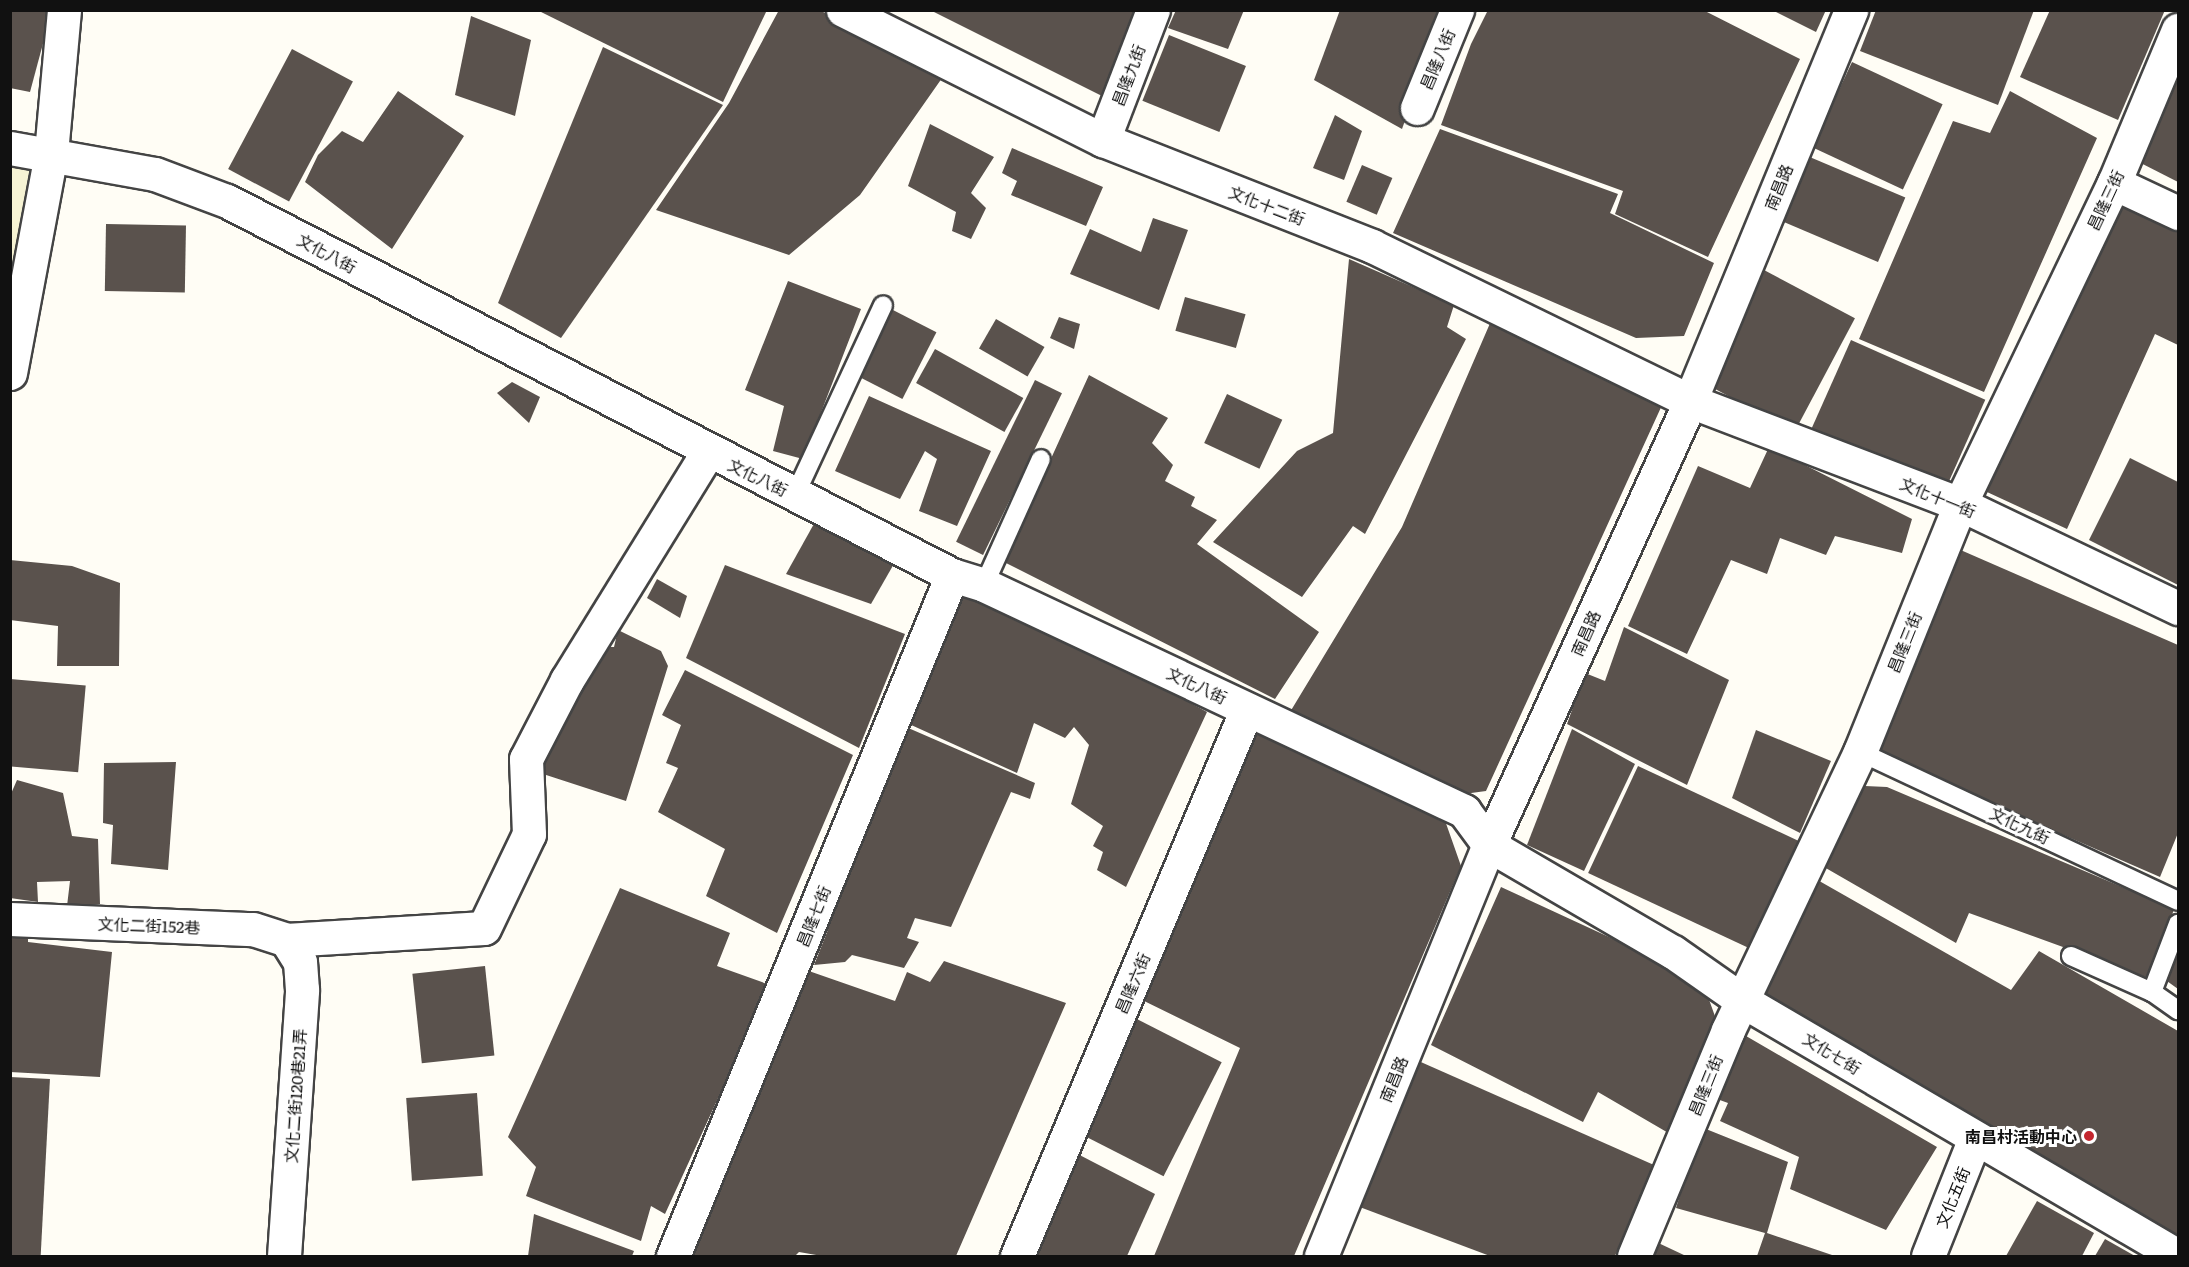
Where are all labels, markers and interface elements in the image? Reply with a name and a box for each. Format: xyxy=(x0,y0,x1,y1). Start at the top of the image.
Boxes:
street label: 昌隆八街 xyxy=(1416,26,1458,92)
street label: 昌隆九街 xyxy=(1108,42,1148,108)
street label: 南昌路 xyxy=(1760,161,1796,213)
street label: 昌隆三街 xyxy=(2083,167,2127,233)
street label: 文化十二街 xyxy=(1226,182,1308,228)
street label: 文化八街 xyxy=(294,230,360,276)
street label: 文化八街 xyxy=(725,454,791,500)
street label: 文化十一街 xyxy=(1897,473,1979,521)
street label: 南昌路 xyxy=(1566,607,1604,659)
street label: 昌隆三街 xyxy=(1883,609,1925,675)
street label: 文化八街 xyxy=(1164,663,1230,707)
street label: 文化九街 xyxy=(1987,803,2053,847)
street label: 昌隆七街 xyxy=(792,883,834,949)
street label: 文化二街152巷 xyxy=(97,914,201,936)
street label: 昌隆六街 xyxy=(1111,950,1153,1016)
street label: 文化二街120巷21弄 xyxy=(281,1028,309,1164)
street label: 文化七街 xyxy=(1800,1028,1864,1078)
street label: 昌隆三街 xyxy=(1684,1052,1726,1118)
street label: 南昌路 xyxy=(1375,1053,1411,1105)
place label: 南昌村活動中心 xyxy=(1965,1126,2077,1146)
marker: 南昌村活動中心 xyxy=(2082,1129,2096,1143)
street label: 文化五街 xyxy=(1931,1164,1973,1230)

